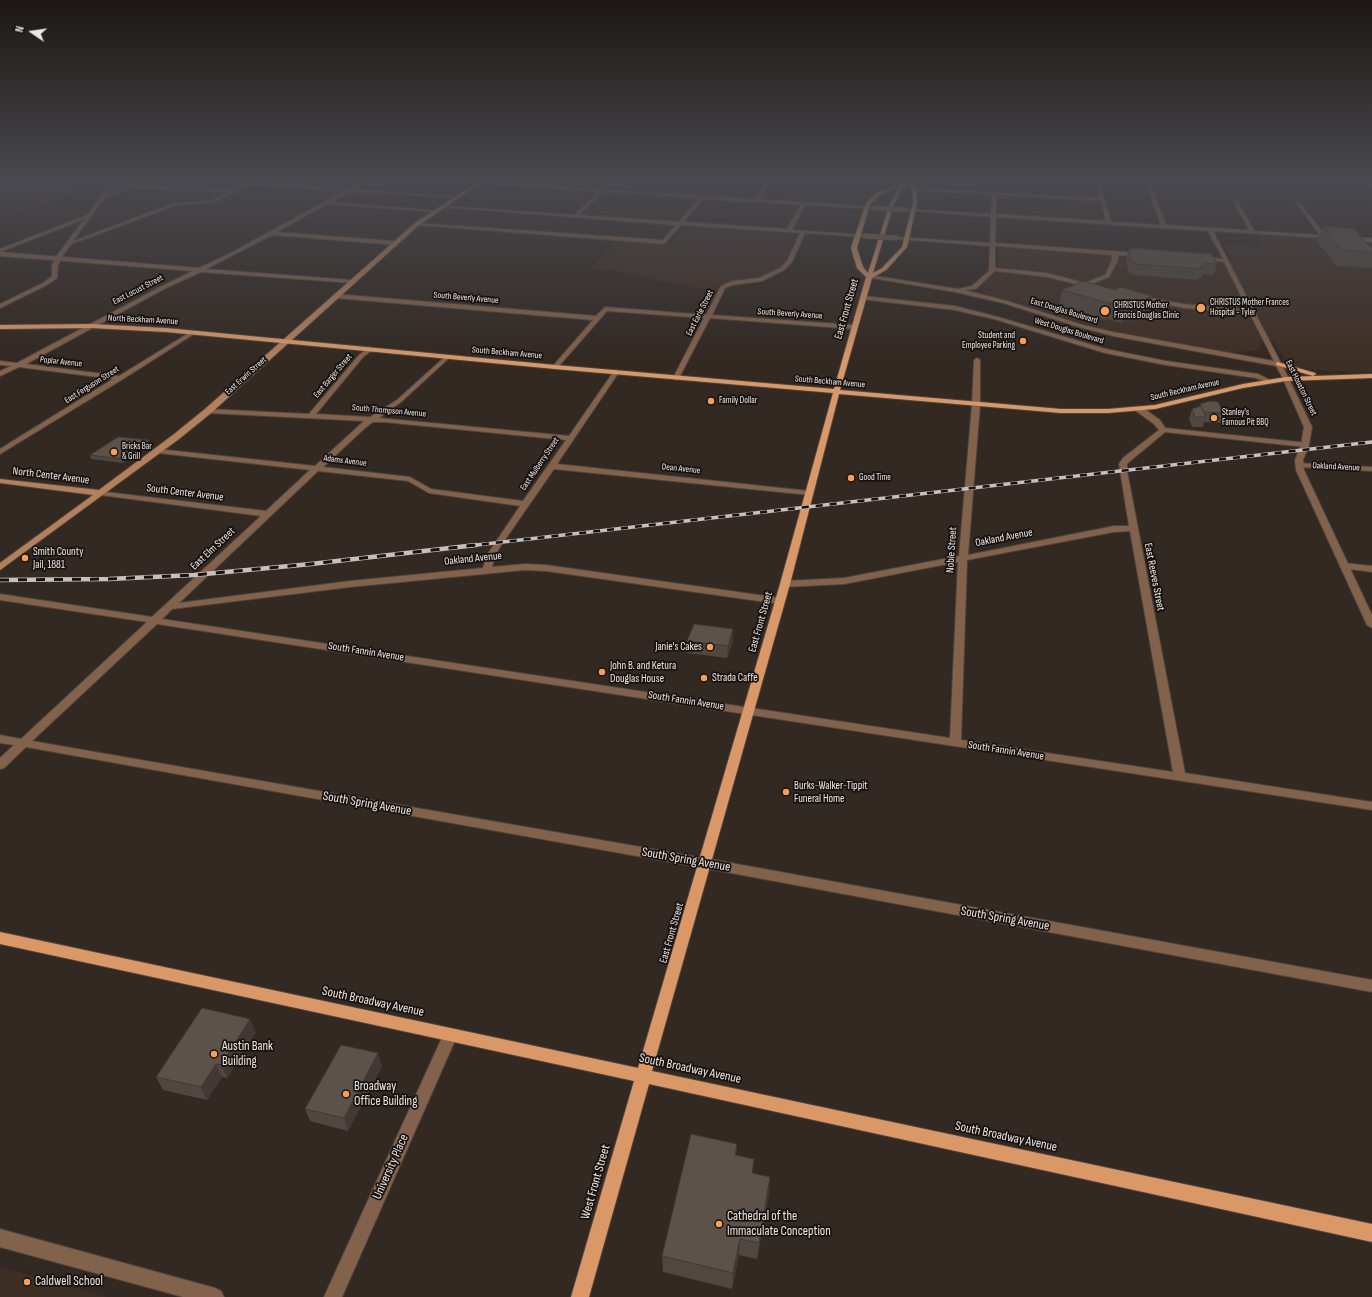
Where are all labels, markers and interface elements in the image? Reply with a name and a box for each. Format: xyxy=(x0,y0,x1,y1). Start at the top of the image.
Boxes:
north arrow xyxy=(12,12,52,52)
text: N xyxy=(13,25,27,34)
street label: East Locust Street xyxy=(111,273,165,307)
street label: East Front Street xyxy=(832,277,862,341)
street label: East Earle Street xyxy=(684,288,716,338)
street label: South Beverly Avenue xyxy=(433,290,499,306)
street label: East Douglas Boulevard xyxy=(1029,296,1099,326)
place label: CHRISTUS Mother Frances Hospital - Tyler xyxy=(1210,298,1289,319)
place label: CHRISTUS Mother Francis Douglas Clinic xyxy=(1114,301,1179,322)
marker: CHRISTUS Mother Frances Hospital - Tyler xyxy=(1195,302,1207,314)
marker: CHRISTUS Mother Francis Douglas Clinic xyxy=(1099,305,1111,317)
street label: South Beverly Avenue xyxy=(757,306,823,322)
street label: North Beckham Avenue xyxy=(108,313,178,327)
street label: West Douglas Boulevard xyxy=(1033,315,1105,347)
place label: Student and Employee Parking xyxy=(962,331,1015,352)
marker: Student and Employee Parking xyxy=(1018,336,1028,346)
street label: South Beckham Avenue xyxy=(471,345,543,361)
street label: East Barger Street xyxy=(311,352,355,400)
street label: Poplar Avenue xyxy=(39,354,83,370)
street label: East Erwin Street xyxy=(223,355,269,397)
street label: East Houston Street xyxy=(1283,358,1319,418)
street label: East Ferguson Street xyxy=(63,364,121,406)
street label: South Beckham Avenue xyxy=(794,374,866,390)
street label: South Beckham Avenue xyxy=(1149,377,1221,403)
marker: Family Dollar xyxy=(706,396,716,406)
place label: Family Dollar xyxy=(719,396,757,406)
street label: South Thompson Avenue xyxy=(352,402,426,420)
place label: Stanley's Famous Pit BBQ xyxy=(1222,408,1269,429)
marker: Stanley's Famous Pit BBQ xyxy=(1209,413,1219,423)
street label: East Mulberry Street xyxy=(518,435,562,493)
place label: Bricks Bar & Grill xyxy=(122,442,152,463)
marker: Bricks Bar & Grill xyxy=(109,447,119,457)
street label: Adams Avenue xyxy=(323,453,367,469)
street label: Oakland Avenue xyxy=(1312,460,1360,474)
street label: Dean Avenue xyxy=(661,462,701,476)
street label: North Center Avenue xyxy=(12,465,90,487)
marker: Good Time xyxy=(846,473,856,483)
place label: Good Time xyxy=(859,473,891,483)
street label: South Center Avenue xyxy=(146,482,224,504)
street label: East Elm Street xyxy=(188,525,238,573)
street label: Oakland Avenue xyxy=(974,526,1034,550)
street label: Noble Street xyxy=(944,527,960,573)
street label: East Reeves Street xyxy=(1141,542,1167,612)
place label: Smith County Jail, 1881 xyxy=(33,545,83,571)
street label: Oakland Avenue xyxy=(443,549,503,569)
marker: Smith County Jail, 1881 xyxy=(20,553,30,563)
street label: East Front Street xyxy=(746,590,776,654)
street label: South Fannin Avenue xyxy=(327,639,405,665)
place label: Janie's Cakes xyxy=(655,640,702,654)
marker: Janie's Cakes xyxy=(705,642,715,652)
place label: John B. and Ketura Douglas House xyxy=(610,659,676,685)
marker: John B. and Ketura Douglas House xyxy=(597,667,607,677)
place label: Strada Caffe xyxy=(712,671,758,685)
marker: Strada Caffe xyxy=(699,673,709,683)
street label: South Fannin Avenue xyxy=(647,688,725,714)
street label: South Fannin Avenue xyxy=(967,738,1045,764)
place label: Burks-Walker-Tippit Funeral Home xyxy=(794,779,868,805)
marker: Burks-Walker-Tippit Funeral Home xyxy=(781,787,791,797)
street label: South Spring Avenue xyxy=(321,789,413,819)
street label: South Spring Avenue xyxy=(640,845,732,875)
street label: East Front Street xyxy=(657,901,687,965)
street label: South Spring Avenue xyxy=(959,904,1051,934)
street label: South Broadway Avenue xyxy=(321,984,425,1020)
place label: Austin Bank Building xyxy=(222,1039,273,1070)
marker: Austin Bank Building xyxy=(209,1049,219,1059)
street label: South Broadway Avenue xyxy=(638,1051,742,1087)
place label: Broadway Office Building xyxy=(354,1079,417,1110)
marker: Broadway Office Building xyxy=(341,1089,351,1099)
street label: South Broadway Avenue xyxy=(954,1119,1058,1155)
street label: University Place xyxy=(370,1132,412,1202)
street label: West Front Street xyxy=(578,1143,614,1221)
place label: Cathedral of the Immaculate Conception xyxy=(727,1209,831,1240)
marker: Cathedral of the Immaculate Conception xyxy=(714,1219,724,1229)
place label: Caldwell School xyxy=(35,1274,103,1290)
marker: Caldwell School xyxy=(22,1277,32,1287)

